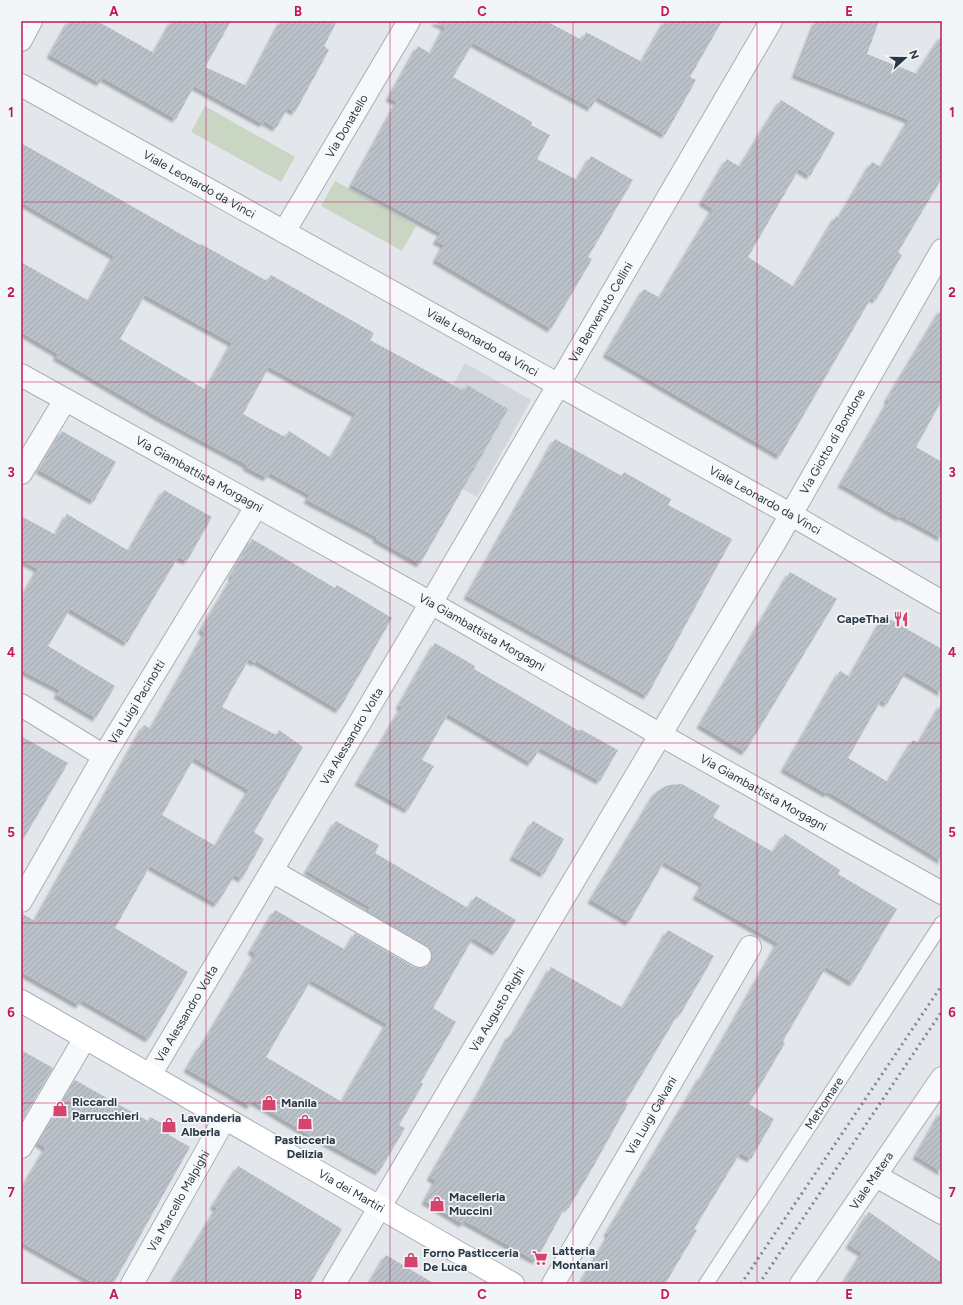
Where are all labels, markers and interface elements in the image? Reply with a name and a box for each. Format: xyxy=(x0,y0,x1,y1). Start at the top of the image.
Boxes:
text: A xyxy=(109,4,119,19)
text: B xyxy=(294,4,302,19)
text: C xyxy=(477,4,487,19)
text: D xyxy=(660,4,670,19)
text: E xyxy=(845,4,853,19)
north arrow xyxy=(885,38,925,78)
text: N xyxy=(906,48,921,61)
street label: Via Donatello xyxy=(322,92,371,161)
text: 1 xyxy=(8,105,14,120)
text: 1 xyxy=(949,105,955,120)
street label: Viale Leonardo da Vinci xyxy=(141,147,258,221)
street label: Via Benvenuto Cellini xyxy=(566,260,636,365)
text: 2 xyxy=(7,285,15,300)
text: 2 xyxy=(948,285,956,300)
street label: Viale Leonardo da Vinci xyxy=(424,305,541,379)
street label: Via Giotto di Bondone xyxy=(797,386,868,497)
street label: Via Giambattista Morgagni xyxy=(133,433,265,515)
street label: Viale Leonardo da Vinci xyxy=(706,463,823,537)
text: 3 xyxy=(7,465,15,480)
text: 3 xyxy=(948,465,956,480)
street label: Via Giambattista Morgagni xyxy=(416,591,548,674)
restaurant icon: CapeThai xyxy=(892,610,910,628)
place label: CapeThai xyxy=(837,612,889,626)
text: 4 xyxy=(7,645,15,660)
text: 4 xyxy=(948,645,956,660)
street label: Via Luigi Pacinotti xyxy=(106,657,168,747)
street label: Via Alessandro Volta xyxy=(317,685,386,788)
street label: Via Giambattista Morgagni xyxy=(697,751,830,834)
text: 5 xyxy=(7,825,15,840)
text: 5 xyxy=(948,825,956,840)
street label: Via Alessandro Volta xyxy=(152,963,221,1065)
street label: Via Augusto Righi xyxy=(467,965,527,1054)
text: 6 xyxy=(7,1005,15,1020)
text: 6 xyxy=(948,1005,956,1020)
street label: Via Luigi Galvani xyxy=(623,1074,680,1157)
street label: Metromare xyxy=(802,1074,847,1132)
shop icon: Manila xyxy=(260,1094,278,1112)
place label: Riccardi Parrucchieri xyxy=(72,1095,139,1123)
place label: Manila xyxy=(281,1096,317,1110)
shop icon: Riccardi Parrucchieri xyxy=(51,1100,69,1118)
place label: Lavanderia Alberla xyxy=(181,1111,241,1139)
shop icon: Pasticceria Delizia xyxy=(296,1113,314,1131)
shop icon: Lavanderia Alberla xyxy=(160,1116,178,1134)
place label: Pasticceria Delizia xyxy=(275,1133,335,1161)
street label: Via Marcello Malpighi xyxy=(144,1148,212,1254)
street label: Viale Matera xyxy=(847,1149,896,1212)
street label: Via dei Martiri xyxy=(316,1166,387,1216)
text: 7 xyxy=(7,1185,15,1200)
text: 7 xyxy=(948,1185,956,1200)
place label: Macelleria Muccini xyxy=(449,1190,506,1218)
shop icon: Macelleria Muccini xyxy=(428,1195,446,1213)
place label: Latteria Montanari xyxy=(552,1244,608,1272)
place label: Forno Pasticceria De Luca xyxy=(423,1246,519,1274)
supermarket icon: Latteria Montanari xyxy=(531,1249,549,1267)
shop icon: Forno Pasticceria De Luca xyxy=(402,1251,420,1269)
text: A xyxy=(109,1287,119,1302)
text: B xyxy=(294,1287,302,1302)
text: C xyxy=(477,1287,487,1302)
text: D xyxy=(660,1287,670,1302)
text: E xyxy=(845,1287,853,1302)

